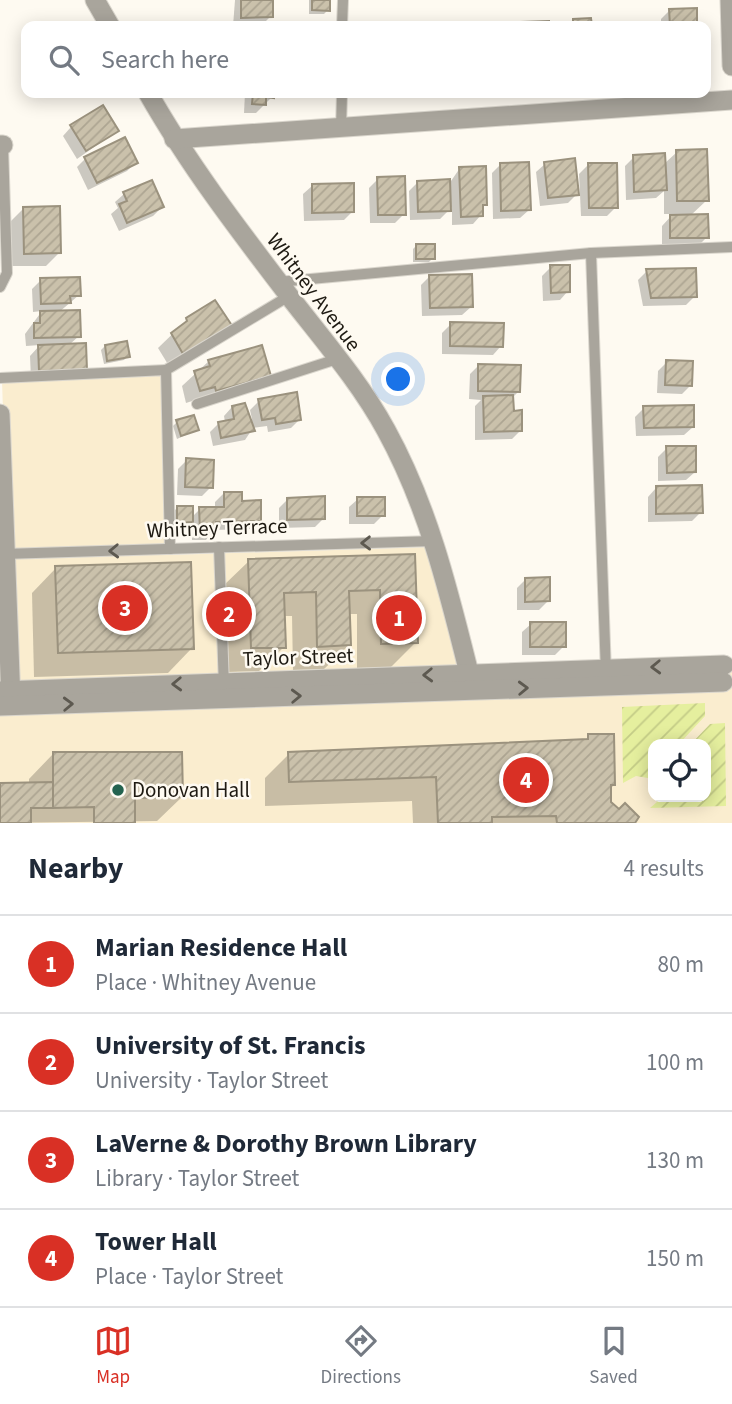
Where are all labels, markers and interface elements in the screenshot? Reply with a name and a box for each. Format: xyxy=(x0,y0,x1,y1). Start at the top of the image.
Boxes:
search box xyxy=(21,21,711,98)
icon: search xyxy=(45,41,83,79)
text: Search here xyxy=(101,41,229,78)
street label: Whitney Avenue xyxy=(260,227,368,357)
your location xyxy=(381,362,415,396)
street label: Whitney Terrace xyxy=(146,511,288,545)
one-way arrow xyxy=(360,536,371,551)
one-way arrow xyxy=(108,543,119,558)
pin: 3 xyxy=(102,582,148,634)
pin: 2 xyxy=(206,588,252,640)
pin: 1 xyxy=(376,592,422,644)
street label: Taylor Street xyxy=(242,640,354,674)
one-way arrow xyxy=(650,659,660,675)
one-way arrow xyxy=(423,667,433,683)
one-way arrow xyxy=(171,677,182,692)
one-way arrow xyxy=(518,680,529,696)
one-way arrow xyxy=(290,689,301,704)
one-way arrow xyxy=(63,696,74,711)
map controls xyxy=(648,739,711,802)
button: locate xyxy=(648,739,711,802)
pin: 4 xyxy=(503,754,549,806)
place label: Donovan Hall xyxy=(132,775,250,805)
marker: Donovan Hall xyxy=(110,782,126,798)
text: Nearby xyxy=(28,847,123,890)
text: 4 results xyxy=(624,852,704,885)
text: Marian Residence Hall xyxy=(95,929,347,966)
text: 1 xyxy=(45,948,57,981)
text: 80 m xyxy=(657,948,704,981)
text: Place · Whitney Avenue xyxy=(95,966,316,999)
text: University of St. Francis xyxy=(95,1027,366,1064)
text: 2 xyxy=(45,1046,57,1079)
text: 100 m xyxy=(646,1046,704,1079)
text: University · Taylor Street xyxy=(95,1064,328,1097)
text: LaVerne & Dorothy Brown Library xyxy=(95,1125,477,1162)
text: 3 xyxy=(45,1144,57,1177)
text: 130 m xyxy=(646,1144,704,1177)
text: Library · Taylor Street xyxy=(95,1162,299,1195)
text: Tower Hall xyxy=(95,1223,217,1260)
text: 4 xyxy=(45,1242,57,1275)
text: 150 m xyxy=(646,1242,704,1275)
text: Place · Taylor Street xyxy=(95,1260,283,1293)
tab: Map xyxy=(94,1322,132,1391)
tab: Directions xyxy=(321,1322,401,1391)
tab: Saved xyxy=(589,1322,638,1391)

